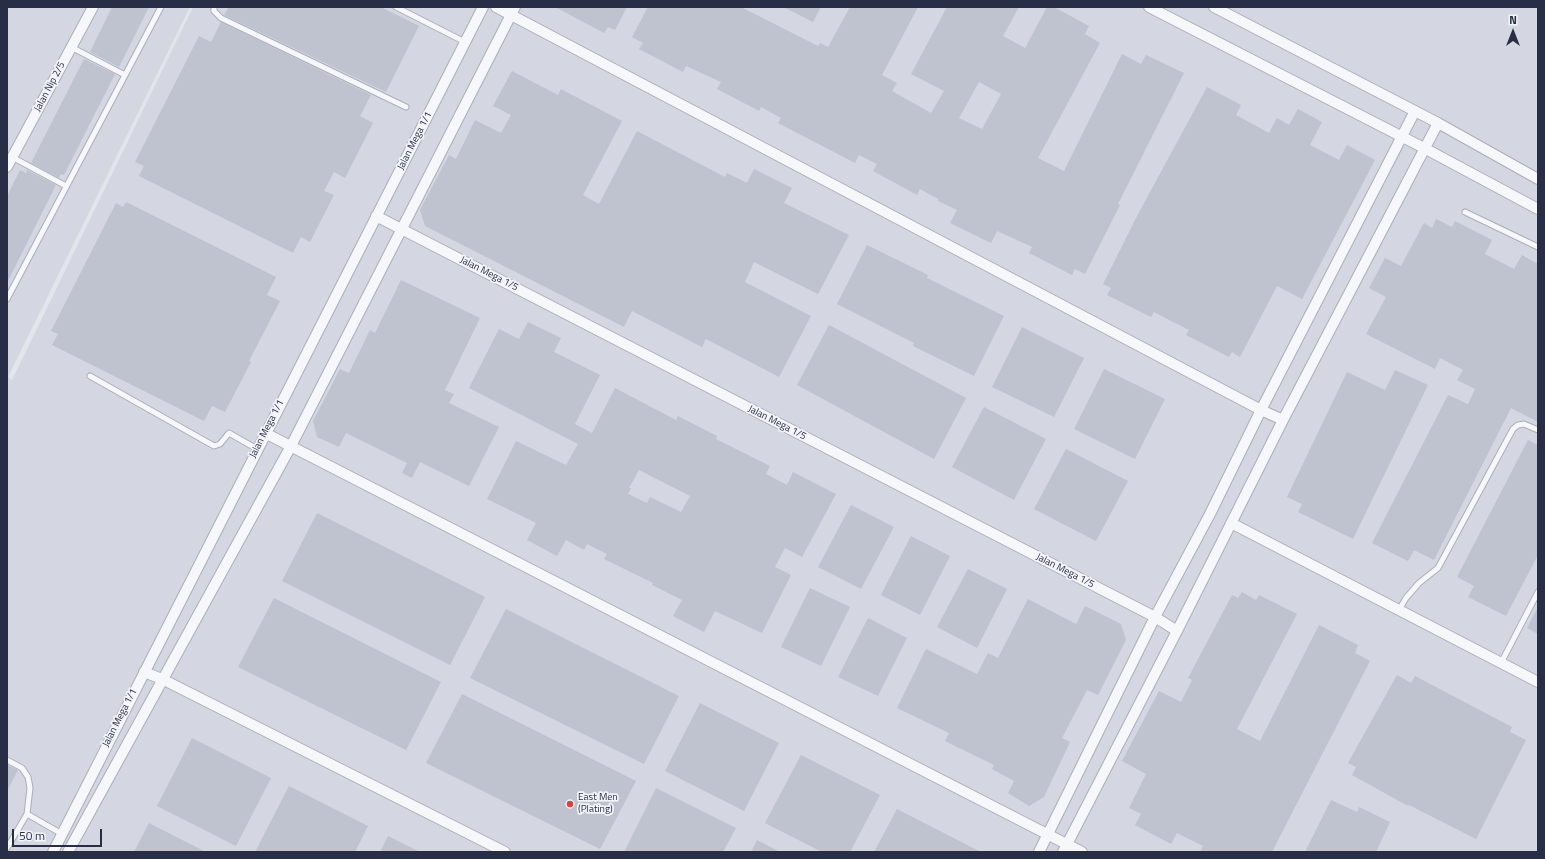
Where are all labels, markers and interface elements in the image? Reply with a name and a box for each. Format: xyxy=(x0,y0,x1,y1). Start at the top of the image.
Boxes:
north arrow xyxy=(1493,12,1533,52)
text: N xyxy=(1509,12,1517,28)
street label: Jalan Nip 2/5 xyxy=(32,60,68,114)
street label: Jalan Mega 1/1 xyxy=(395,110,435,172)
street label: Jalan Mega 1/5 xyxy=(458,254,520,294)
street label: Jalan Mega 1/1 xyxy=(247,398,287,460)
street label: Jalan Mega 1/5 xyxy=(746,403,808,443)
street label: Jalan Mega 1/5 xyxy=(1034,551,1096,591)
street label: Jalan Mega 1/1 xyxy=(100,687,140,749)
place label: East Men (Plating) xyxy=(578,792,618,816)
marker: East Men (Plating) xyxy=(565,799,575,809)
scale bar xyxy=(14,821,104,847)
text: 50 m xyxy=(19,826,45,845)

